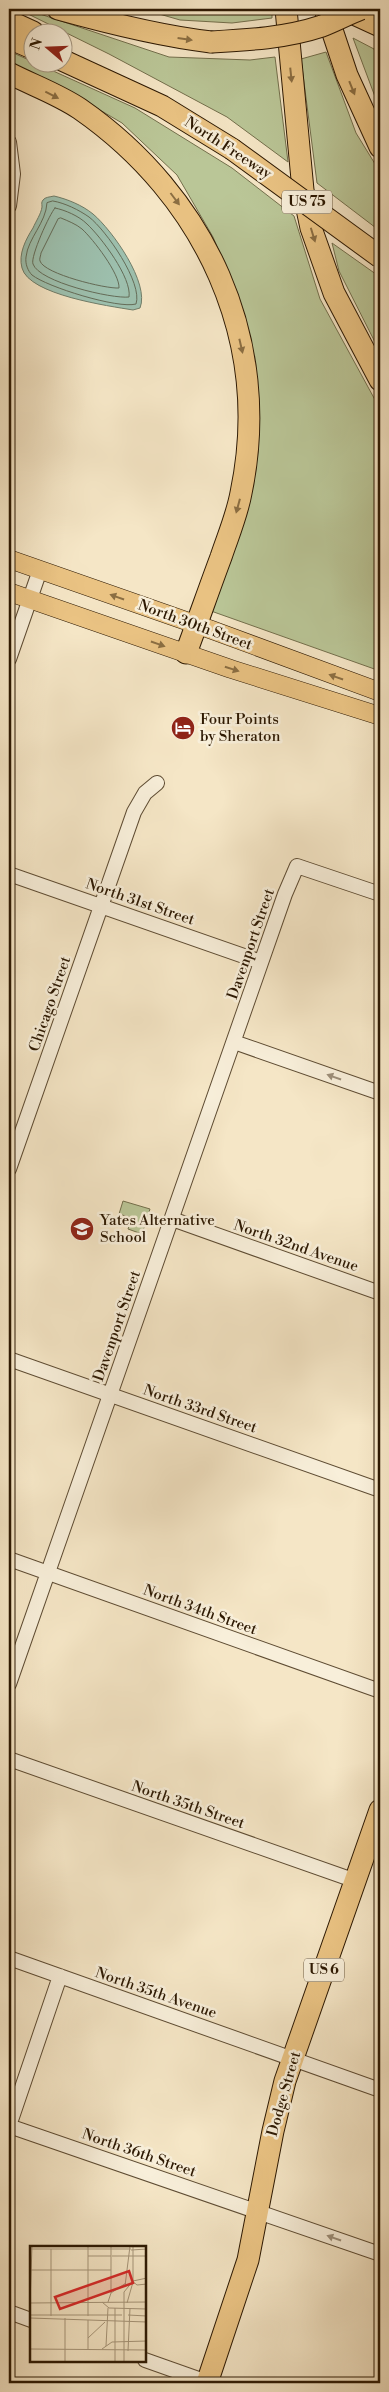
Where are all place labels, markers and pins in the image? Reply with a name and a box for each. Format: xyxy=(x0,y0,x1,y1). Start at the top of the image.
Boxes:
place label: Four Points by Sheraton xyxy=(200,710,280,746)
hotel icon: Four Points by Sheraton xyxy=(170,715,196,741)
place label: Yates Alternative School xyxy=(99,1211,215,1247)
school or university icon: Yates Alternative School xyxy=(69,1216,95,1242)

